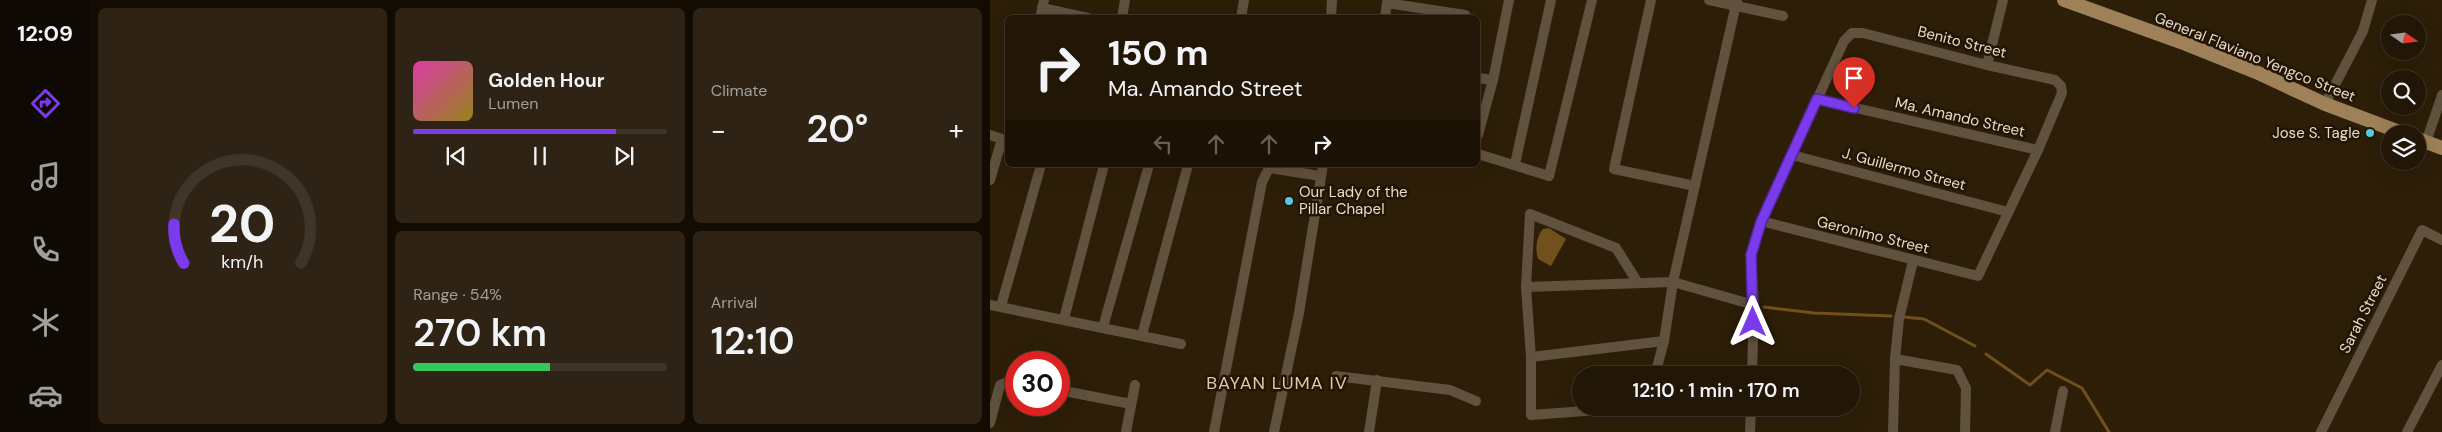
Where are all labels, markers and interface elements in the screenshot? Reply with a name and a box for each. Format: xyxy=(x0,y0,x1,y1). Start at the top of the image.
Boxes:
street label: General Flaviano Yengco Street xyxy=(2152,7,2359,107)
north arrow xyxy=(2381,15,2426,60)
map controls xyxy=(2381,15,2426,170)
text: 12:09 xyxy=(17,19,73,48)
street label: Benito Street xyxy=(1916,21,2009,63)
text: 150 m xyxy=(1108,30,1208,76)
icon: right xyxy=(1025,35,1090,100)
pin xyxy=(1833,57,1875,108)
icon: arrive xyxy=(1840,64,1868,92)
text: Golden Hour xyxy=(488,68,604,93)
button: search xyxy=(2381,70,2426,115)
text: Ma. Amando Street xyxy=(1108,74,1303,103)
text: Climate xyxy=(711,80,767,101)
icon: directions xyxy=(28,86,63,121)
street label: Ma. Amando Street xyxy=(1893,92,2027,142)
text: Lumen xyxy=(488,93,538,114)
text: 20° xyxy=(806,104,868,154)
text: − xyxy=(711,112,726,149)
text: + xyxy=(949,112,964,149)
place label: Jose S. Tagle xyxy=(2272,123,2360,143)
button: layers xyxy=(2381,125,2426,170)
marker: Jose S. Tagle xyxy=(2364,127,2376,139)
icon: left xyxy=(1149,130,1177,158)
icon: ahead xyxy=(1202,130,1230,158)
icon: ahead xyxy=(1255,130,1283,158)
icon: right xyxy=(1308,130,1336,158)
icon: previous xyxy=(442,142,470,170)
icon: pause xyxy=(526,142,554,170)
icon: next xyxy=(610,142,638,170)
street label: J. Guillermo Street xyxy=(1840,143,1968,195)
icon: music xyxy=(28,159,63,194)
place label: Our Lady of the Pillar Chapel xyxy=(1299,182,1408,219)
text: 20 xyxy=(209,190,276,258)
marker: Our Lady of the Pillar Chapel xyxy=(1283,195,1295,207)
street label: Geronimo Street xyxy=(1815,211,1931,259)
icon: phone xyxy=(28,232,63,267)
text: km/h xyxy=(222,250,264,274)
street label: Sarah Street xyxy=(2335,271,2391,357)
text: Range · 54% xyxy=(413,284,502,305)
text: Arrival xyxy=(711,292,757,313)
position arrow xyxy=(1726,295,1778,347)
icon: climate xyxy=(28,305,63,340)
text: 270 km xyxy=(413,308,547,358)
text: 12:10 xyxy=(711,316,795,366)
speed limit sign: 30 xyxy=(1005,351,1070,416)
district label: BAYAN LUMA IV xyxy=(1206,371,1348,395)
icon: car xyxy=(28,378,63,413)
text: 12:10 · 1 min · 170 m xyxy=(1633,378,1799,403)

